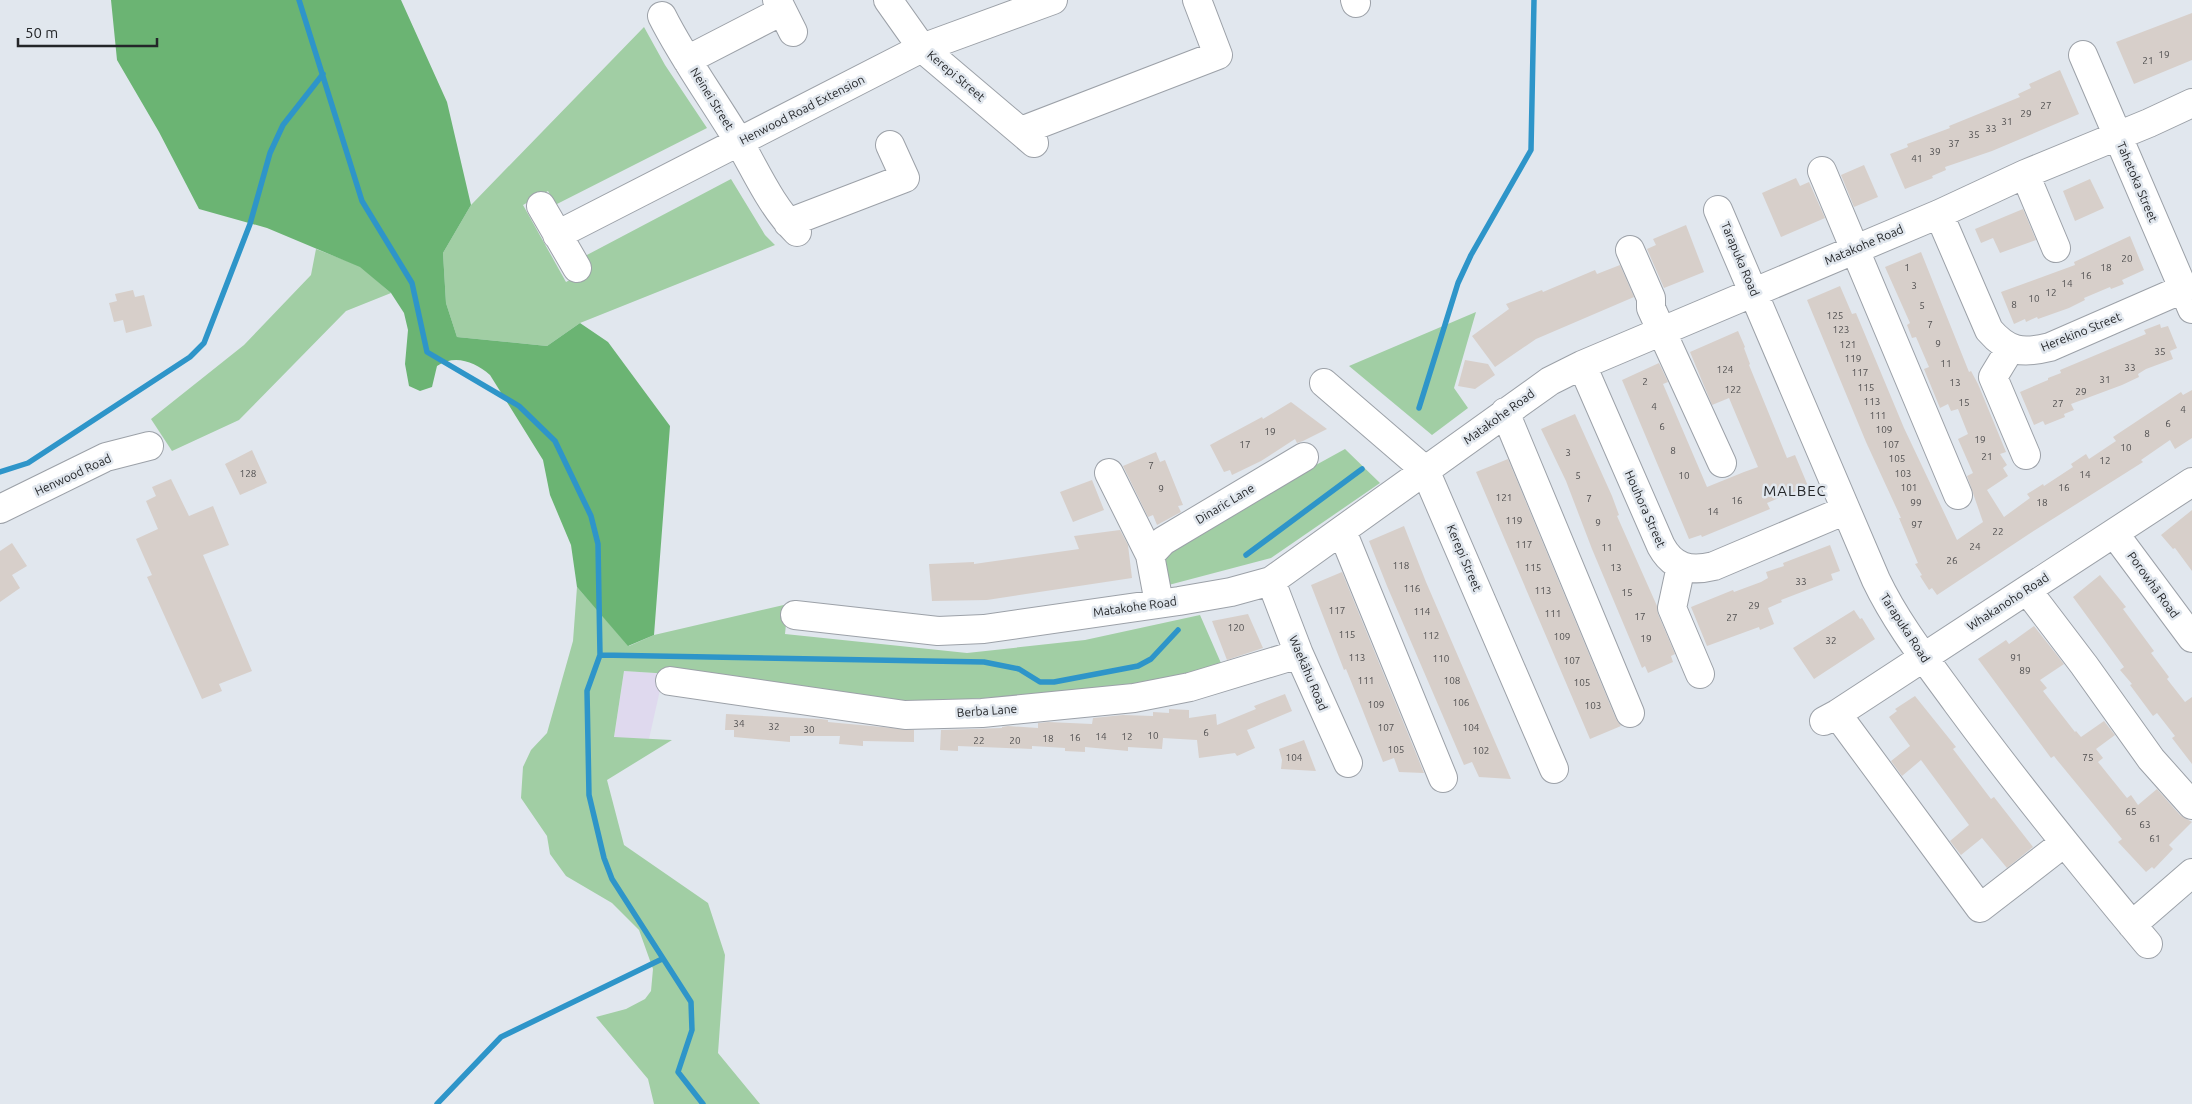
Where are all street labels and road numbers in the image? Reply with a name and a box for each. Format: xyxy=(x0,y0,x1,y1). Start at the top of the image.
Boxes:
street label: Kerepi Street xyxy=(925,48,988,104)
street label: Neinei Street xyxy=(688,65,737,132)
street label: Henwood Road Extension xyxy=(737,72,866,147)
street label: Tahetoka Street xyxy=(2115,140,2160,224)
street label: Tarapuka Road xyxy=(1719,220,1762,298)
street label: Matakohe Road xyxy=(1823,222,1905,267)
street label: Herekino Street xyxy=(2039,309,2123,354)
street label: Matakohe Road xyxy=(1461,387,1537,447)
street label: Henwood Road xyxy=(33,451,113,498)
street label: Houhora Street xyxy=(1623,468,1668,550)
street label: Dinaric Lane xyxy=(1193,481,1256,526)
street label: Kerepi Street xyxy=(1445,523,1484,593)
street label: Porowhā Road xyxy=(2125,549,2182,620)
street label: Whakanoho Road xyxy=(1965,570,2051,633)
street label: Tarapuka Road xyxy=(1878,591,1933,665)
street label: Matakohe Road xyxy=(1092,594,1178,619)
street label: Waekāhu Road xyxy=(1287,633,1330,712)
street label: Berba Lane xyxy=(956,702,1018,719)

